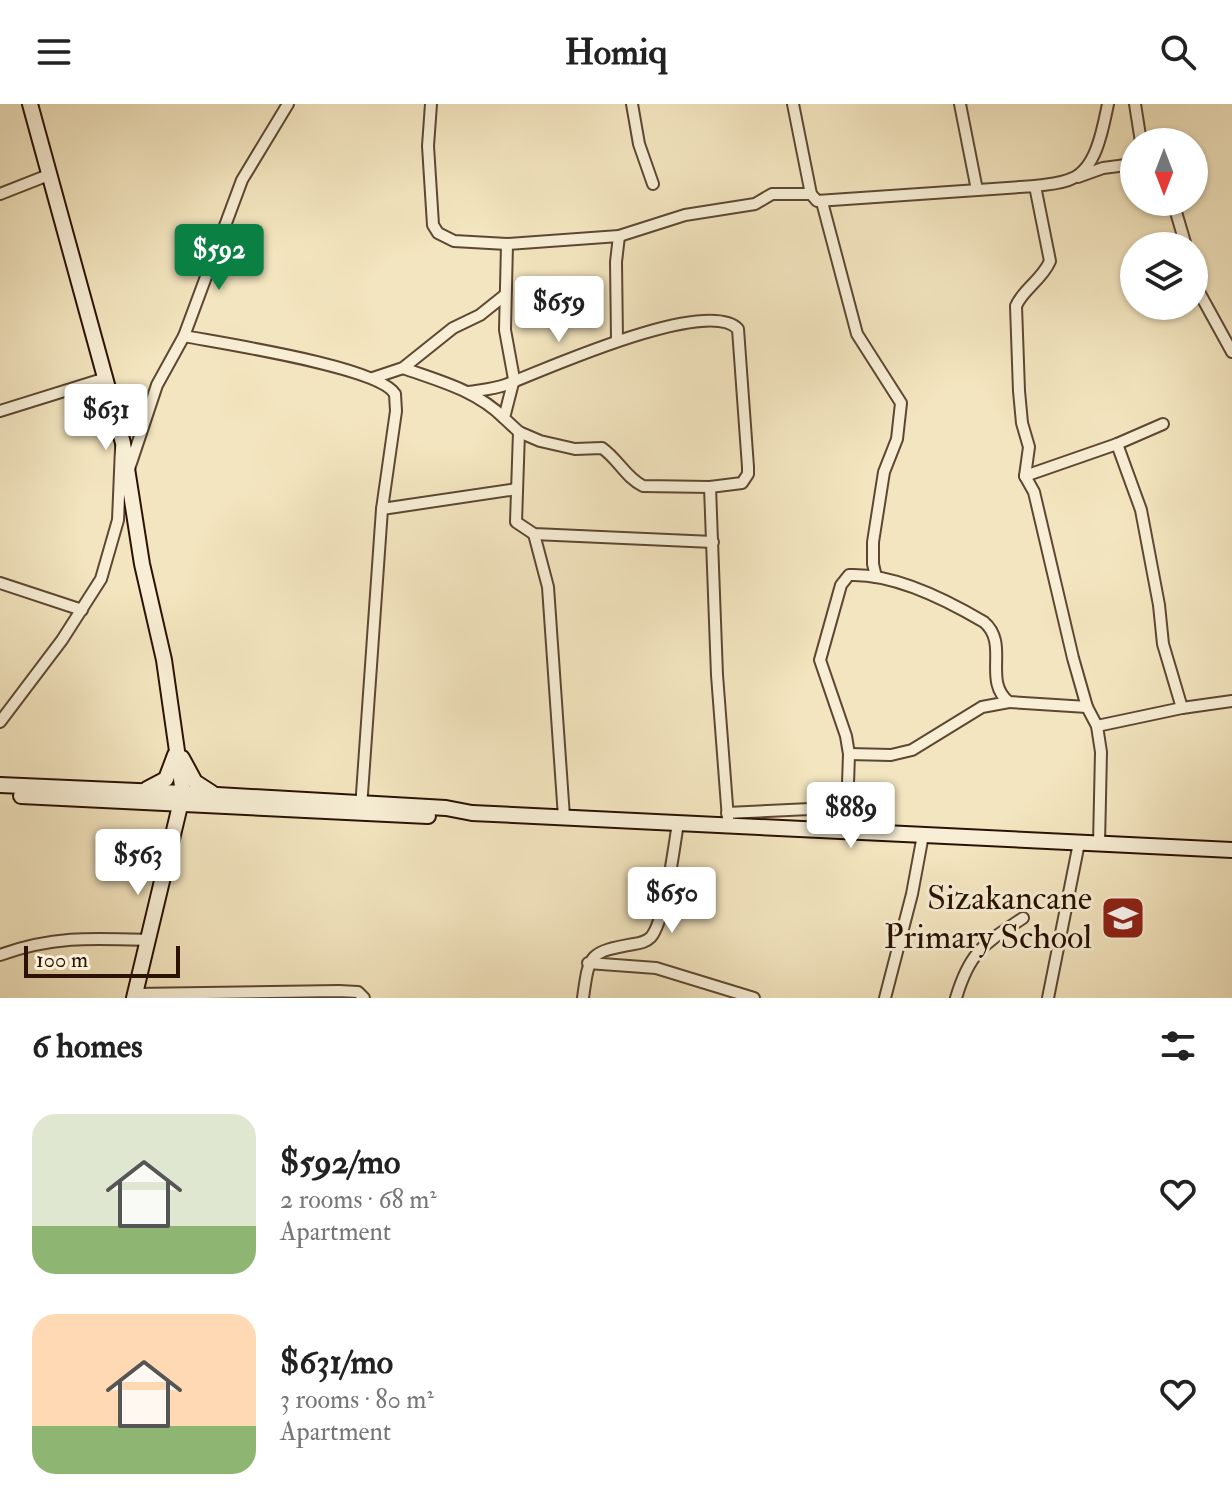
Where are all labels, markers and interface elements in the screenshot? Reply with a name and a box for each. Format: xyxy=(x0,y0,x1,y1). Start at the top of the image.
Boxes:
icon: menu xyxy=(32,30,76,74)
text: Homiq xyxy=(565,30,667,75)
icon: search xyxy=(1156,30,1200,74)
north arrow xyxy=(1120,128,1208,216)
map controls xyxy=(1120,128,1208,320)
pin: $592 xyxy=(172,224,266,292)
button: layers xyxy=(1120,232,1208,320)
text: $592 xyxy=(193,234,245,266)
pin: $659 xyxy=(512,276,606,344)
text: $659 xyxy=(533,286,585,318)
pin: $631 xyxy=(59,384,153,452)
text: $631 xyxy=(82,394,130,426)
pin: $889 xyxy=(804,782,898,850)
text: $889 xyxy=(825,792,877,824)
pin: $563 xyxy=(91,829,185,897)
text: $563 xyxy=(113,839,163,871)
pin: $650 xyxy=(625,867,719,935)
text: $650 xyxy=(646,877,698,909)
place label: Sizakancane Primary School xyxy=(884,877,1092,959)
school or university icon: Sizakancane Primary School xyxy=(1099,894,1147,942)
scale bar xyxy=(24,942,180,978)
text: 100 m xyxy=(36,946,88,974)
icon: filters xyxy=(1156,1024,1200,1068)
text: 6 homes xyxy=(32,1025,143,1068)
text: $592/mo xyxy=(280,1141,400,1184)
icon: home xyxy=(96,1146,192,1242)
icon: heart xyxy=(1156,1172,1200,1216)
text: 2 rooms · 68 m² xyxy=(280,1184,437,1216)
text: Apartment xyxy=(280,1216,391,1248)
text: $631/mo xyxy=(280,1341,393,1384)
icon: home xyxy=(96,1346,192,1442)
icon: heart xyxy=(1156,1372,1200,1416)
text: 3 rooms · 80 m² xyxy=(280,1384,434,1416)
text: Apartment xyxy=(280,1416,391,1448)

